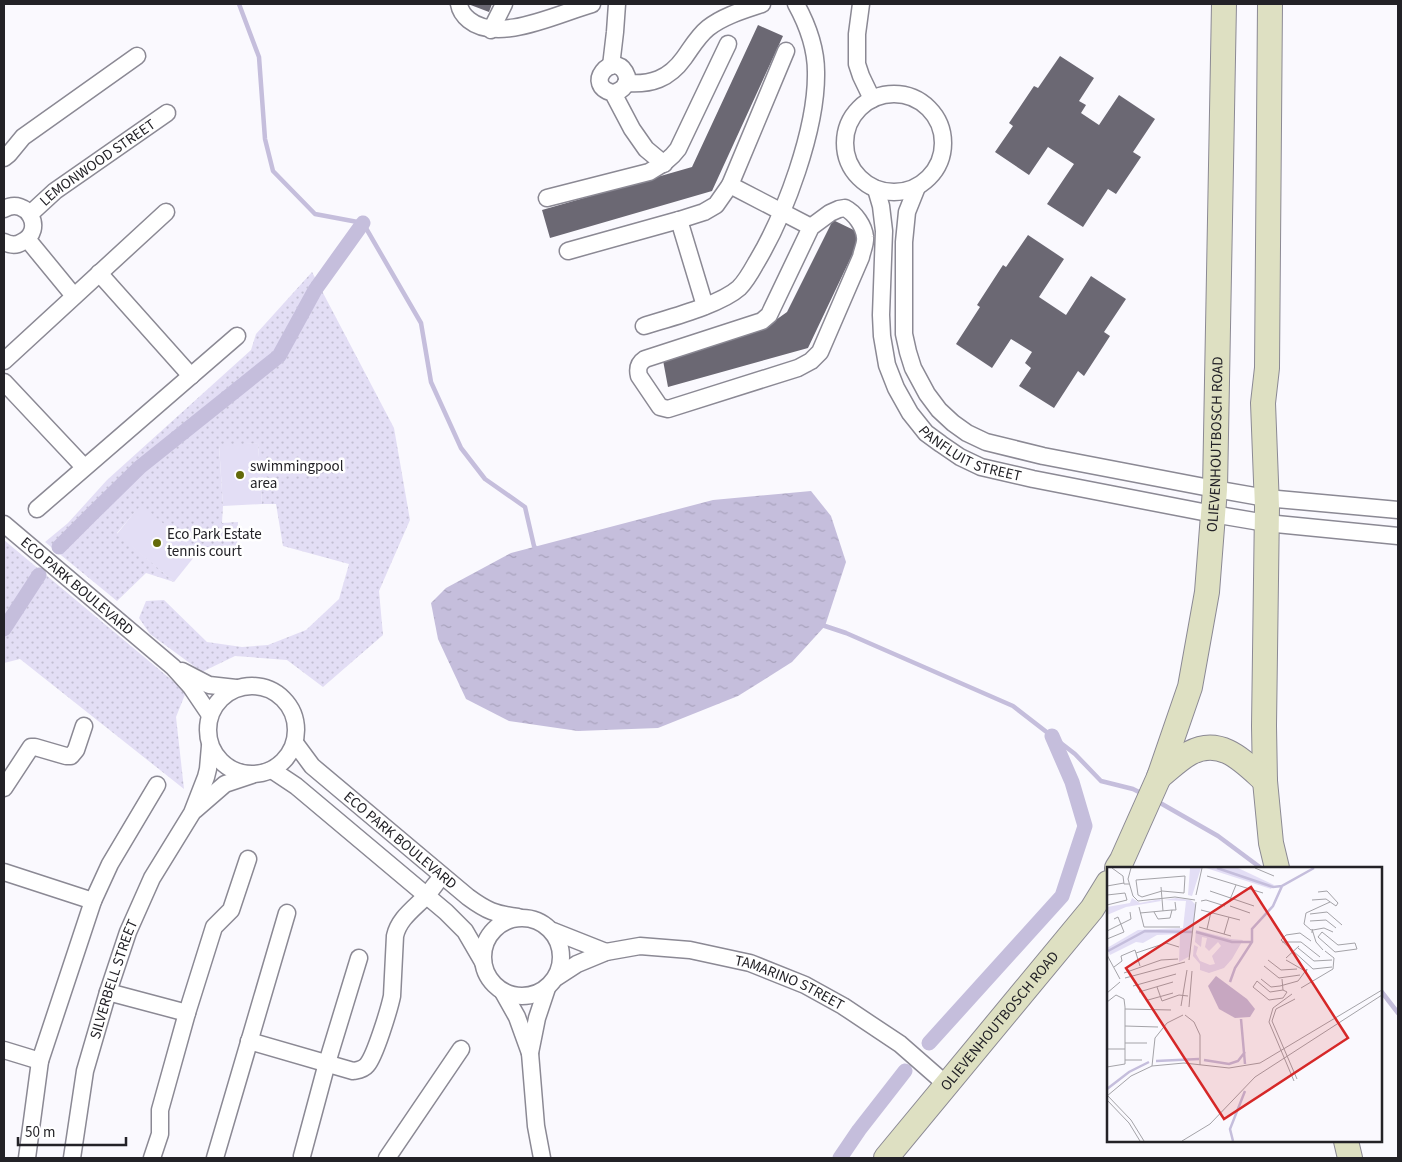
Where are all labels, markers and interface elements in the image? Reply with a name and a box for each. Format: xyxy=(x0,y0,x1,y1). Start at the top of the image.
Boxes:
street label: LEMONWOOD STREET xyxy=(35,114,160,211)
street label: OLIEVENHOUTBOSCH ROAD xyxy=(1202,356,1228,533)
street label: PANFLUIT STREET xyxy=(913,421,1023,487)
place label: swimmingpool area xyxy=(250,456,344,494)
marker: swimmingpool area xyxy=(234,469,246,481)
place label: Eco Park Estate tennis court xyxy=(167,524,262,562)
street label: ECO PARK BOULEVARD xyxy=(16,532,138,640)
marker: Eco Park Estate tennis court xyxy=(151,537,163,549)
street label: ECO PARK BOULEVARD xyxy=(339,787,461,894)
inset map xyxy=(1107,867,1382,1142)
street label: SILVERBELL STREET xyxy=(85,916,143,1042)
street label: OLIEVENHOUTBOSCH ROAD xyxy=(936,947,1064,1096)
street label: TAMARINO STREET xyxy=(733,950,848,1016)
scale bar xyxy=(18,1114,125,1146)
text: 50 m xyxy=(25,1122,55,1143)

